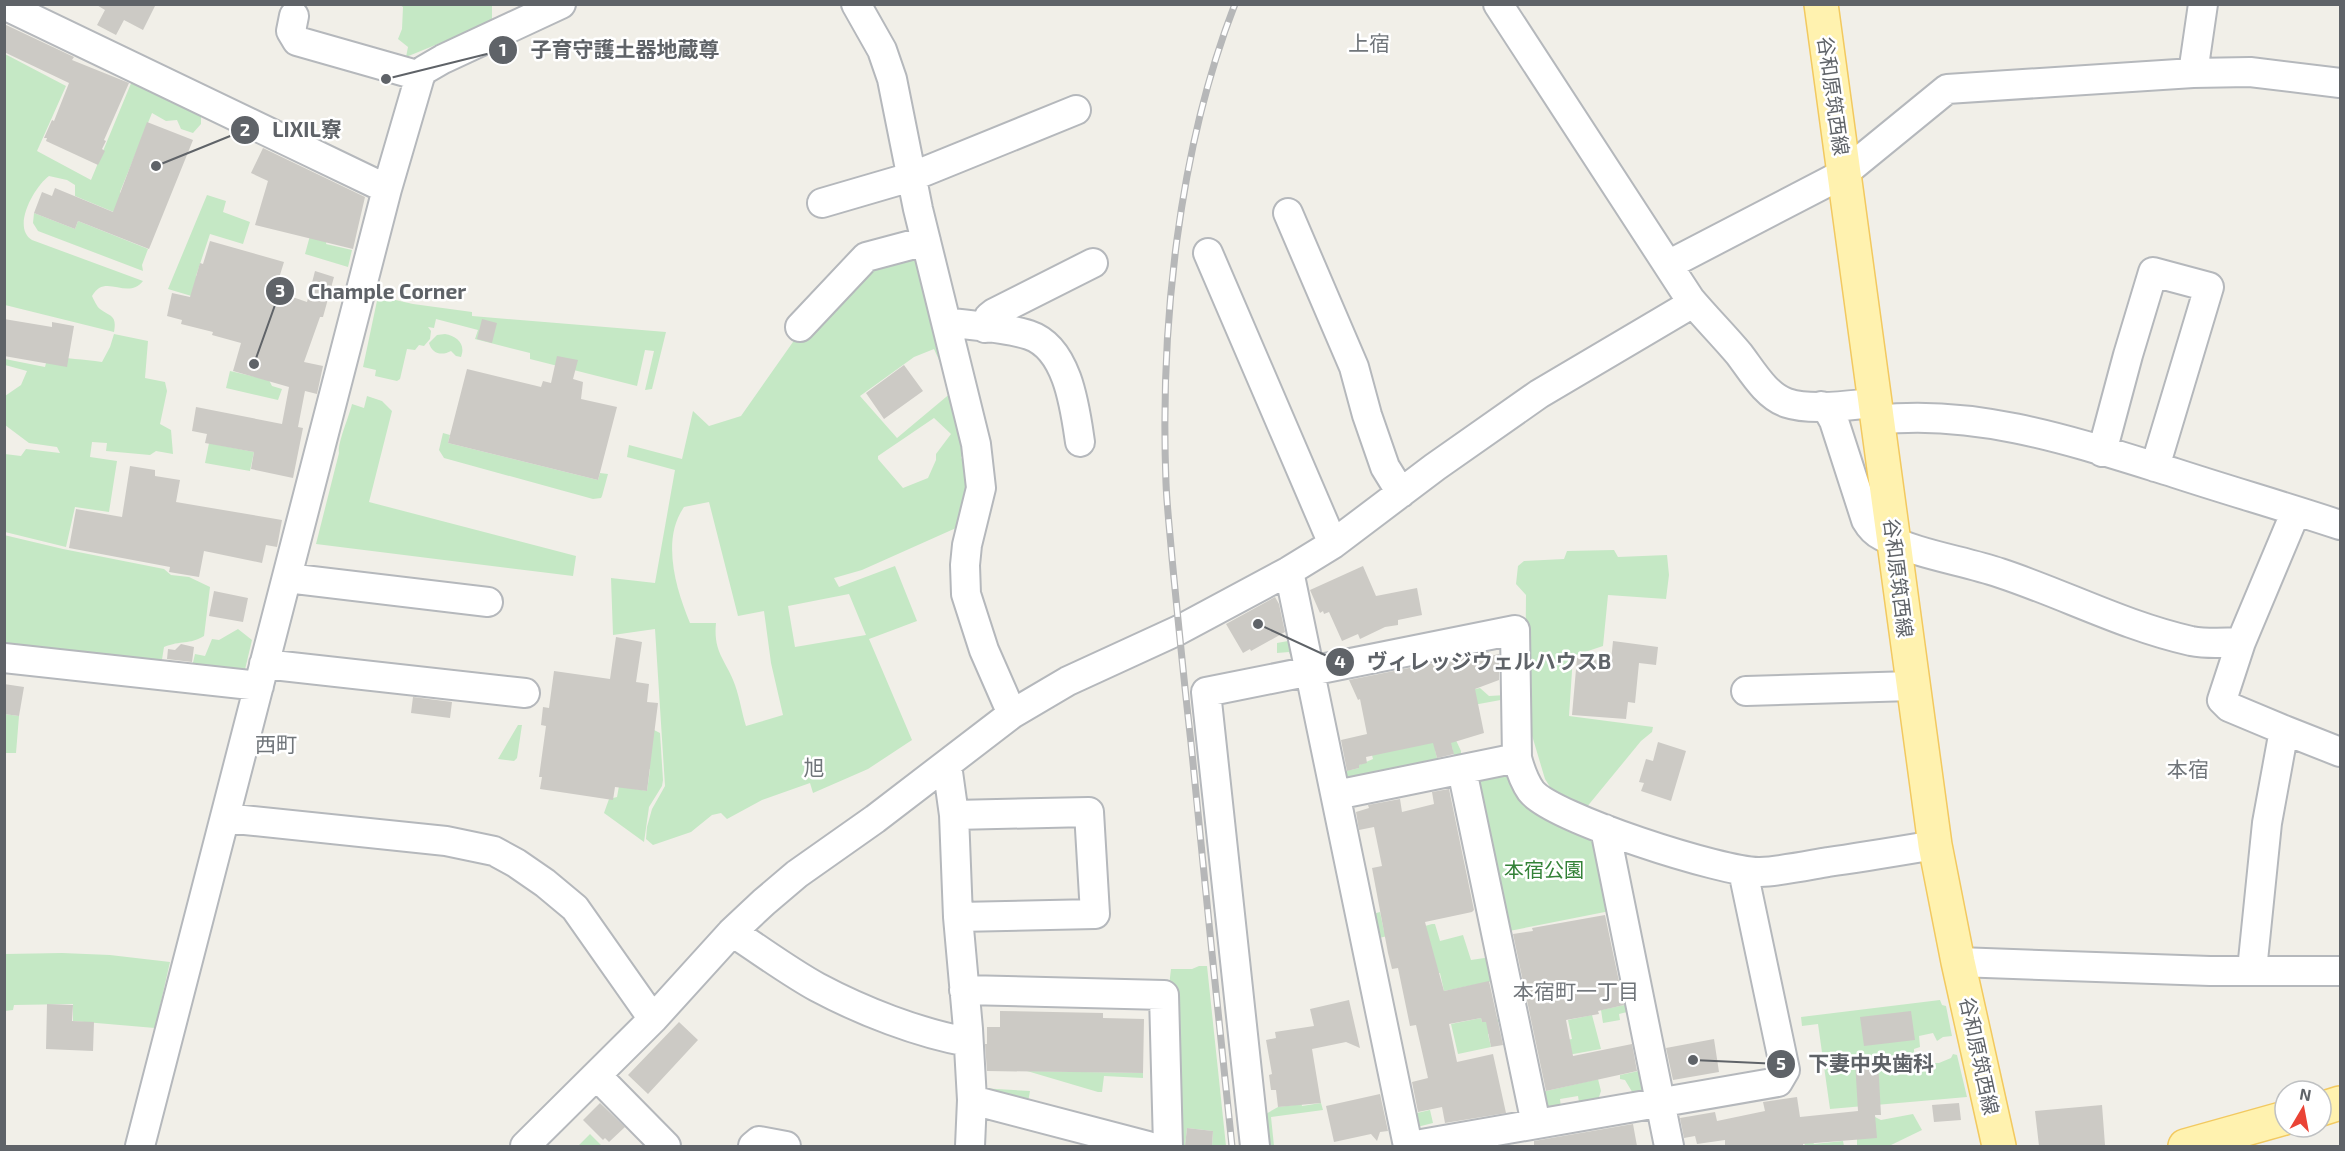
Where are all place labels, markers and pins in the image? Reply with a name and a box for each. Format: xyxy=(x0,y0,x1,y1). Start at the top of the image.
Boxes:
callout: 子育守護土器地蔵尊 xyxy=(488,30,731,69)
callout: LIXIL寮 xyxy=(230,110,353,149)
callout: Chample Corner xyxy=(265,272,478,311)
callout: ヴィレッジウェルハウスB xyxy=(1325,643,1624,682)
callout: 下妻中央歯科 xyxy=(1766,1044,1946,1083)

